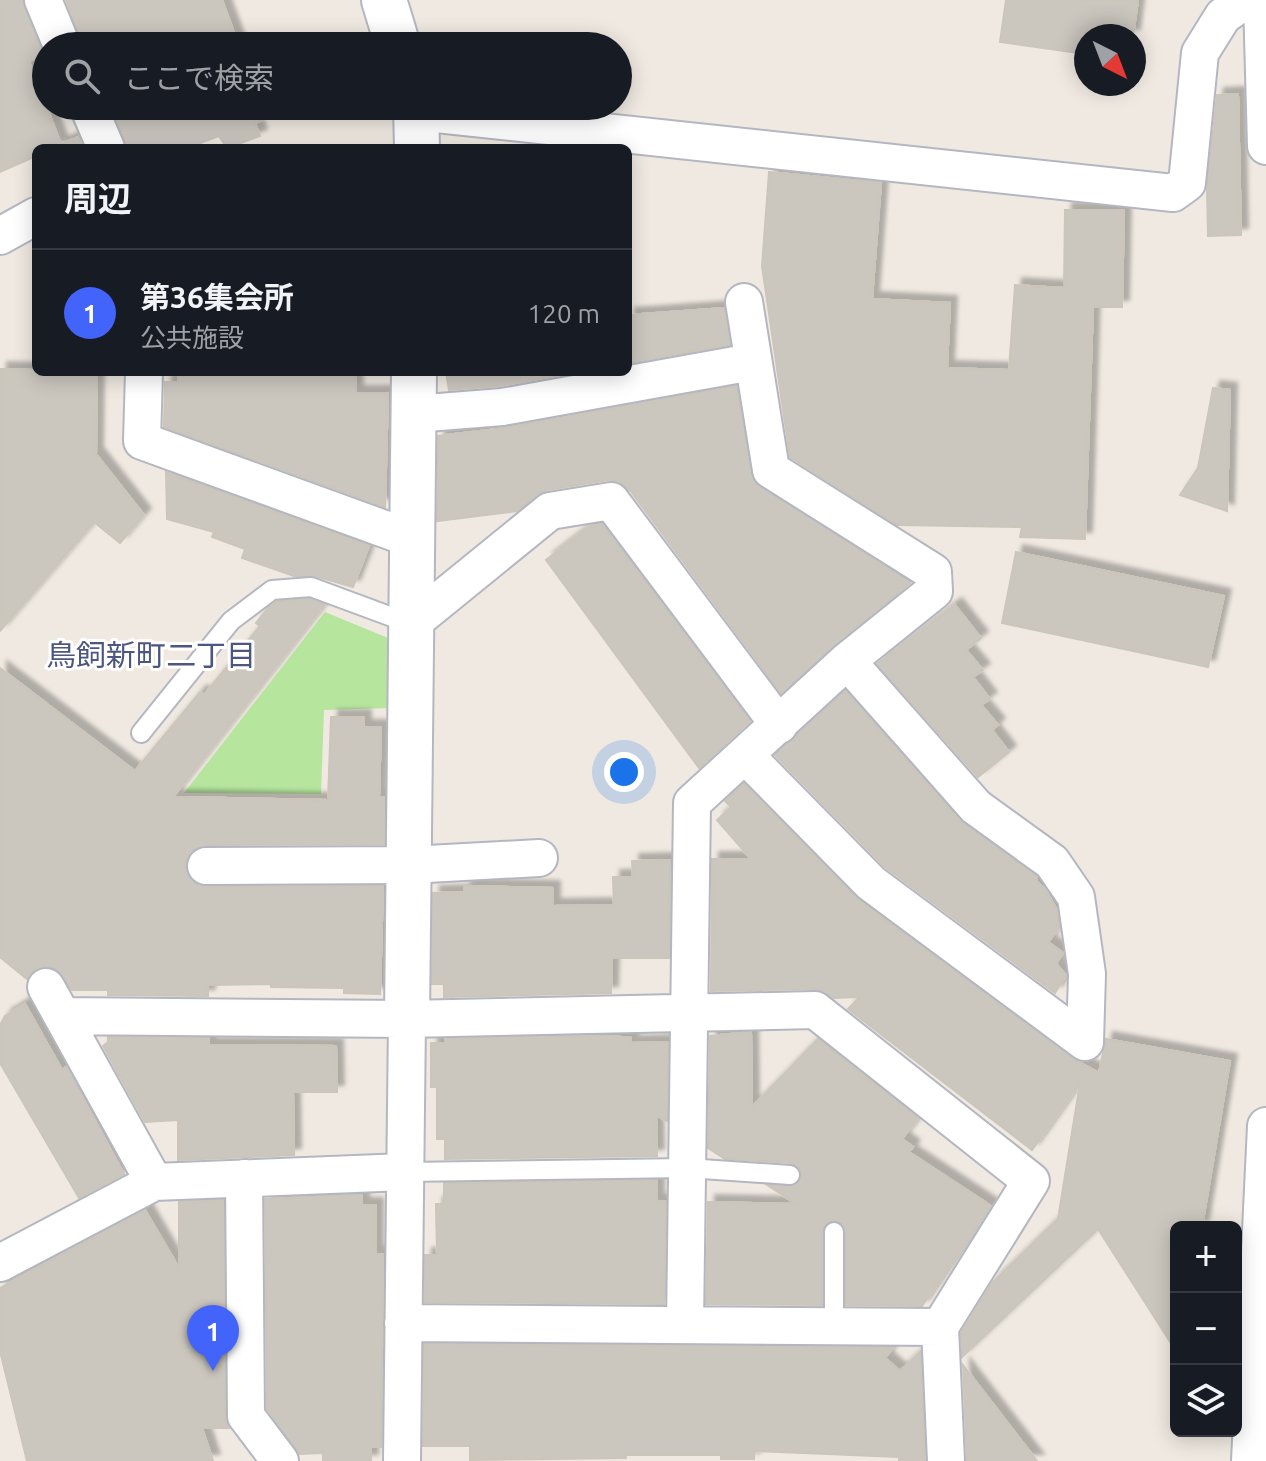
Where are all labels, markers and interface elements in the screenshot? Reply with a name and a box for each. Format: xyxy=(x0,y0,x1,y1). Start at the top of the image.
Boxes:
north arrow xyxy=(1074,24,1146,96)
search box xyxy=(32,32,632,120)
icon: search xyxy=(60,54,104,98)
text: ここで検索 xyxy=(124,61,274,95)
text: 周辺 xyxy=(64,179,132,217)
text: 第36集会所 xyxy=(140,280,294,314)
text: 1 xyxy=(83,299,97,328)
text: 120 m xyxy=(528,299,600,328)
text: 公共施設 xyxy=(140,323,244,352)
district label: 鳥飼新町二丁目 xyxy=(46,638,256,672)
your location xyxy=(604,752,644,792)
map controls xyxy=(1170,1221,1242,1437)
button: + xyxy=(1170,1221,1242,1293)
button: − xyxy=(1170,1293,1242,1365)
pin: 1 xyxy=(187,1305,239,1371)
button: layers xyxy=(1170,1365,1242,1437)

